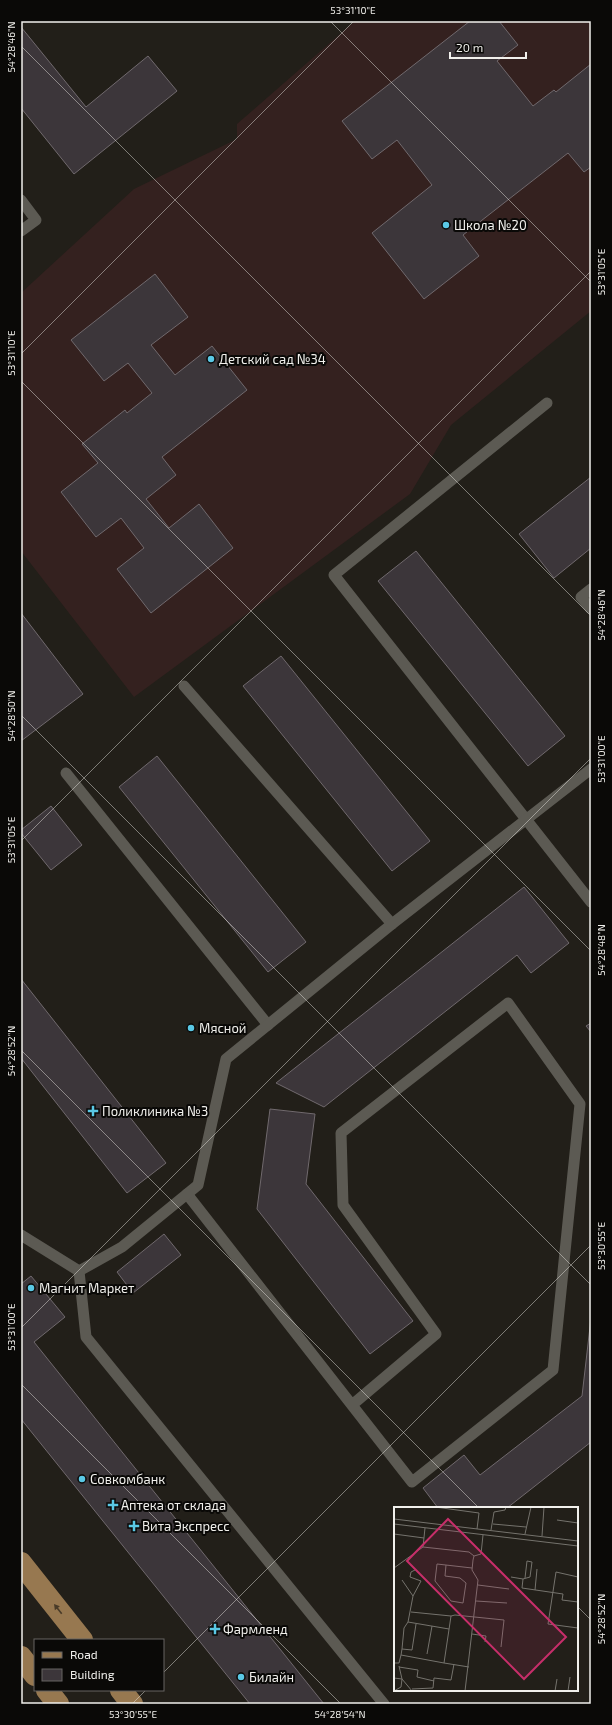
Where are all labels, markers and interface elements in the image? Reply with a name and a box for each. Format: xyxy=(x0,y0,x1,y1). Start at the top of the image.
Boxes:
text: 53°31'10"E xyxy=(330,4,376,16)
text: 54°28'46"N xyxy=(5,21,17,73)
scale bar xyxy=(450,34,526,60)
text: 20 m xyxy=(456,40,483,54)
place label: Школа №20 xyxy=(454,217,527,233)
marker: Школа №20 xyxy=(441,220,451,230)
text: 53°31'05"E xyxy=(595,248,607,295)
text: 53°31'10"E xyxy=(5,330,17,376)
place label: Детский сад №34 xyxy=(219,351,326,367)
marker: Детский сад №34 xyxy=(206,354,216,364)
text: 54°28'46"N xyxy=(595,589,607,641)
text: 54°28'50"N xyxy=(5,691,17,741)
text: 53°31'00"E xyxy=(595,735,607,783)
text: 53°31'05"E xyxy=(5,816,17,863)
text: 54°28'48"N xyxy=(595,924,607,976)
place label: Мясной xyxy=(199,1020,246,1036)
marker: Мясной xyxy=(186,1023,196,1033)
text: 54°28'52"N xyxy=(5,1026,17,1076)
place label: Поликлиника №3 xyxy=(102,1103,208,1119)
marker: Поликлиника №3 xyxy=(87,1105,99,1117)
text: 53°30'55"E xyxy=(595,1222,607,1270)
place label: Магнит Маркет xyxy=(39,1280,135,1296)
marker: Магнит Маркет xyxy=(26,1283,36,1293)
text: 53°31'00"E xyxy=(5,1303,17,1351)
place label: Совкомбанк xyxy=(90,1471,165,1487)
marker: Совкомбанк xyxy=(77,1474,87,1484)
place label: Аптека от склада xyxy=(121,1497,226,1513)
marker: Аптека от склада xyxy=(108,1500,118,1510)
inset map xyxy=(394,1507,578,1691)
place label: Вита Экспресс xyxy=(142,1518,230,1534)
marker: Вита Экспресс xyxy=(129,1521,139,1531)
text: 54°28'52"N xyxy=(595,1594,607,1644)
one-way arrow xyxy=(53,1604,62,1615)
place label: Фармленд xyxy=(223,1621,288,1637)
marker: Фармленд xyxy=(210,1624,220,1634)
legend xyxy=(34,1639,164,1691)
text: Road xyxy=(70,1647,98,1661)
text: Building xyxy=(70,1667,115,1681)
place label: Билайн xyxy=(249,1669,294,1685)
marker: Билайн xyxy=(236,1672,246,1682)
text: 53°30'55"E xyxy=(109,1708,157,1720)
text: 54°28'54"N xyxy=(315,1708,365,1720)

